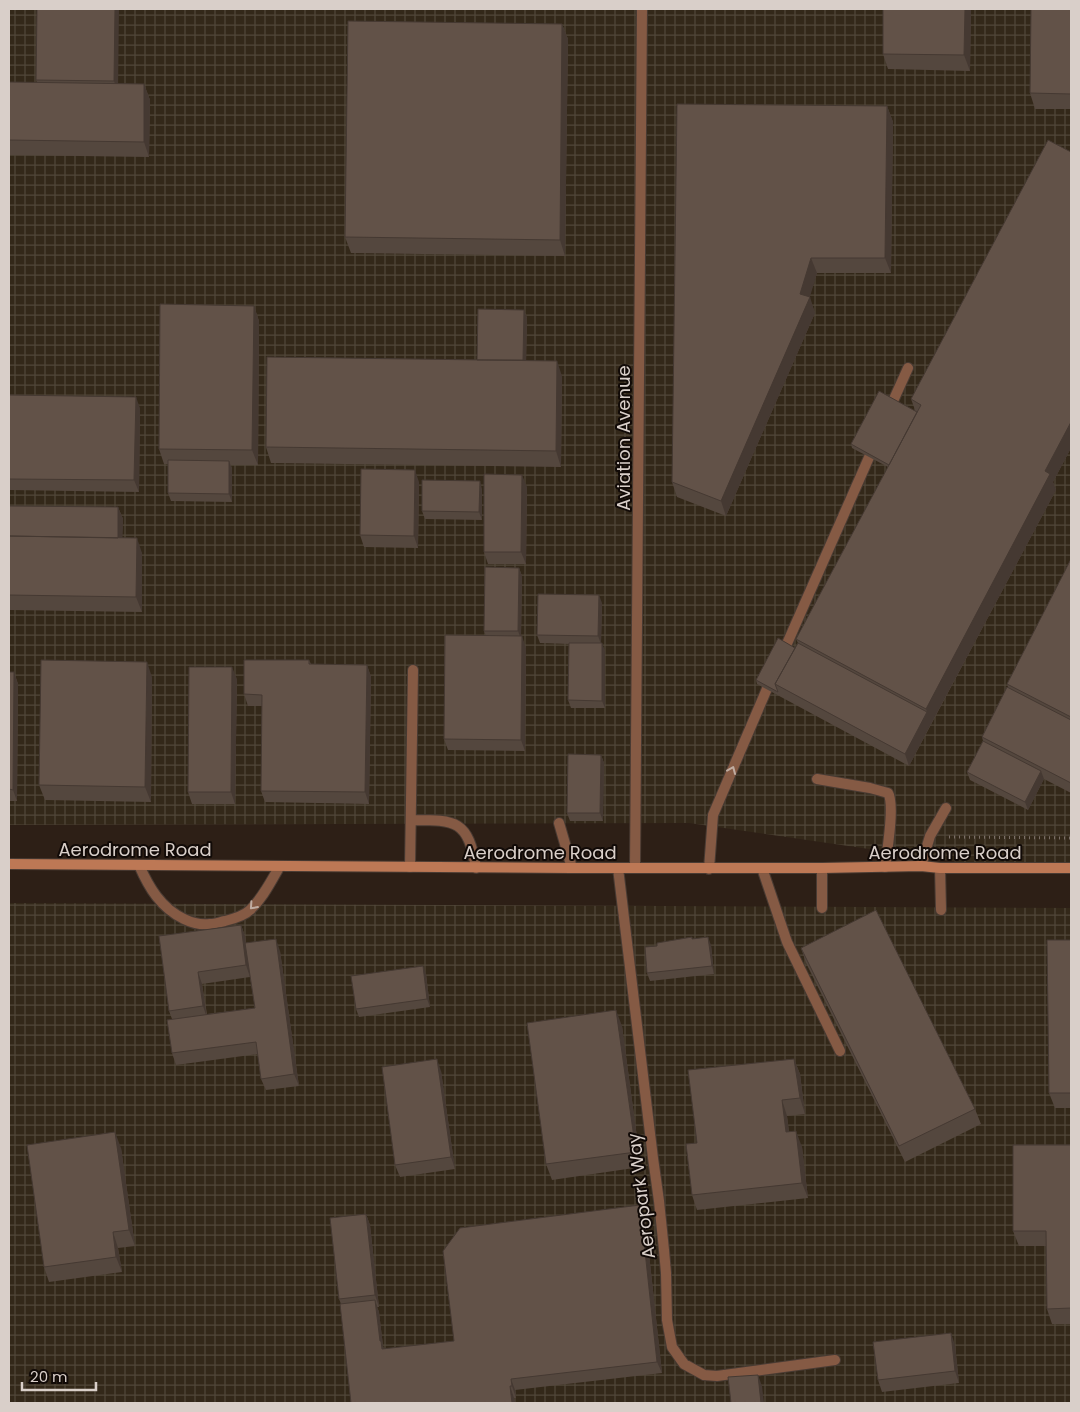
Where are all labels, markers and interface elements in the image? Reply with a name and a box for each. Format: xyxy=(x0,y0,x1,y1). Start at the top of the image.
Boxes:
street label: Aviation Avenue xyxy=(611,365,636,511)
one-way arrow xyxy=(725,766,736,775)
street label: Aerodrome Road xyxy=(58,837,212,862)
street label: Aerodrome Road xyxy=(463,840,617,865)
street label: Aerodrome Road xyxy=(868,840,1022,865)
one-way arrow xyxy=(250,901,259,910)
street label: Aeropark Way xyxy=(621,1132,661,1260)
scale bar xyxy=(22,1360,96,1392)
text: 20 m xyxy=(30,1366,68,1387)

